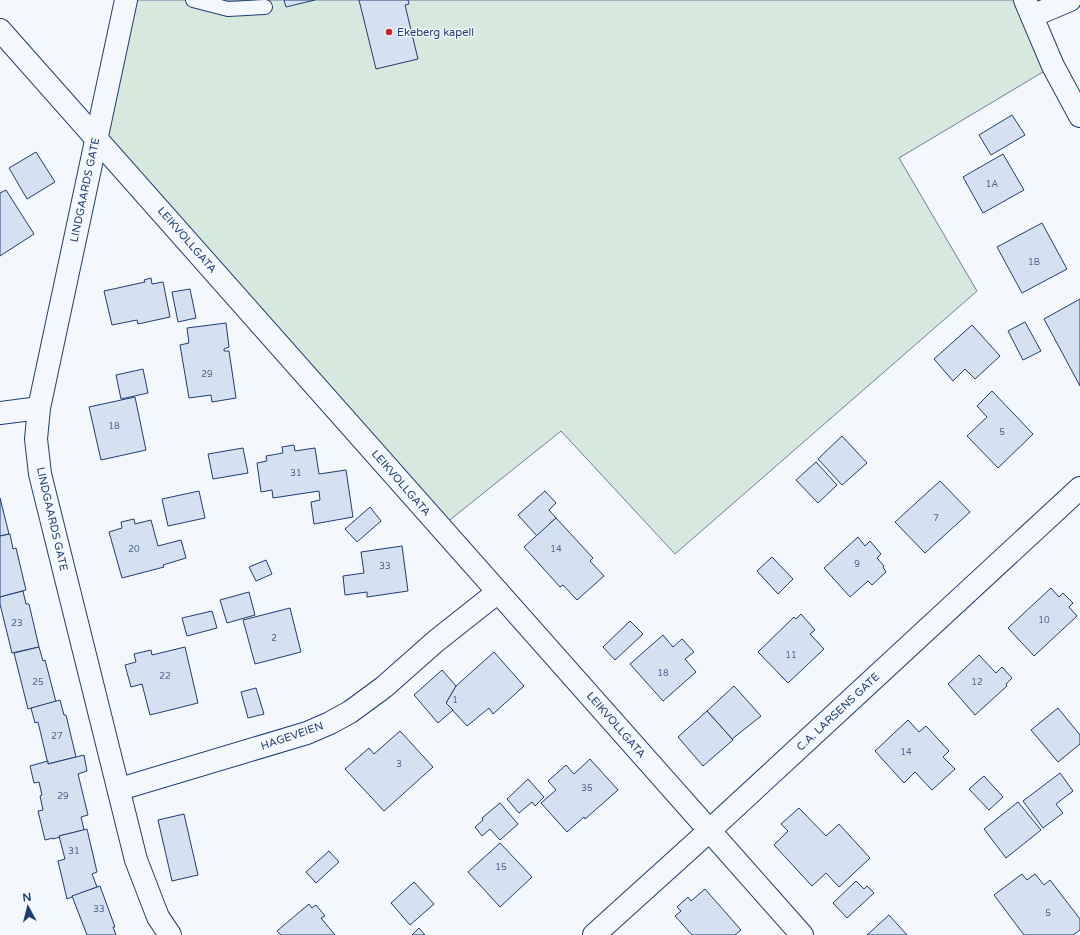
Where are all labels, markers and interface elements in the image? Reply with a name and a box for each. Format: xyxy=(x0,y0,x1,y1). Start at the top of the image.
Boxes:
place label: Ekeberg kapell xyxy=(397,26,474,39)
marker: Ekeberg kapell xyxy=(384,27,394,37)
street label: LINDGAARDS GATE xyxy=(68,137,102,243)
house number: 1A xyxy=(986,179,998,190)
street label: LEIKVOLLGATA xyxy=(155,204,219,276)
house number: 1B xyxy=(1028,257,1040,268)
house number: 29 xyxy=(201,369,213,380)
house number: 18 xyxy=(108,421,120,432)
house number: 5 xyxy=(999,427,1005,438)
street label: LEIKVOLLGATA xyxy=(369,447,433,519)
street label: LINDGAARDS GATE xyxy=(34,466,70,572)
house number: 31 xyxy=(290,468,302,479)
house number: 7 xyxy=(933,513,939,524)
house number: 20 xyxy=(128,544,140,555)
house number: 14 xyxy=(550,544,562,555)
house number: 9 xyxy=(854,559,860,570)
house number: 33 xyxy=(379,561,391,572)
house number: 10 xyxy=(1038,615,1050,626)
house number: 23 xyxy=(11,618,23,629)
house number: 2 xyxy=(271,633,277,644)
house number: 11 xyxy=(785,650,797,661)
house number: 18 xyxy=(657,668,669,679)
street label: C.A. LARSENS GATE xyxy=(794,670,882,754)
house number: 22 xyxy=(159,671,171,682)
house number: 25 xyxy=(32,677,44,688)
house number: 12 xyxy=(971,677,983,688)
street label: LEIKVOLLGATA xyxy=(584,689,648,761)
house number: 1 xyxy=(452,695,458,706)
street label: HAGEVEIEN xyxy=(259,719,325,753)
house number: 27 xyxy=(51,731,63,742)
house number: 14 xyxy=(900,747,912,758)
house number: 3 xyxy=(396,759,402,770)
house number: 35 xyxy=(581,783,593,794)
house number: 29 xyxy=(57,791,69,802)
house number: 31 xyxy=(68,846,80,857)
house number: 15 xyxy=(495,862,507,873)
north arrow xyxy=(8,887,48,927)
text: N xyxy=(22,891,32,905)
house number: 33 xyxy=(93,904,105,915)
house number: 5 xyxy=(1045,908,1051,919)

